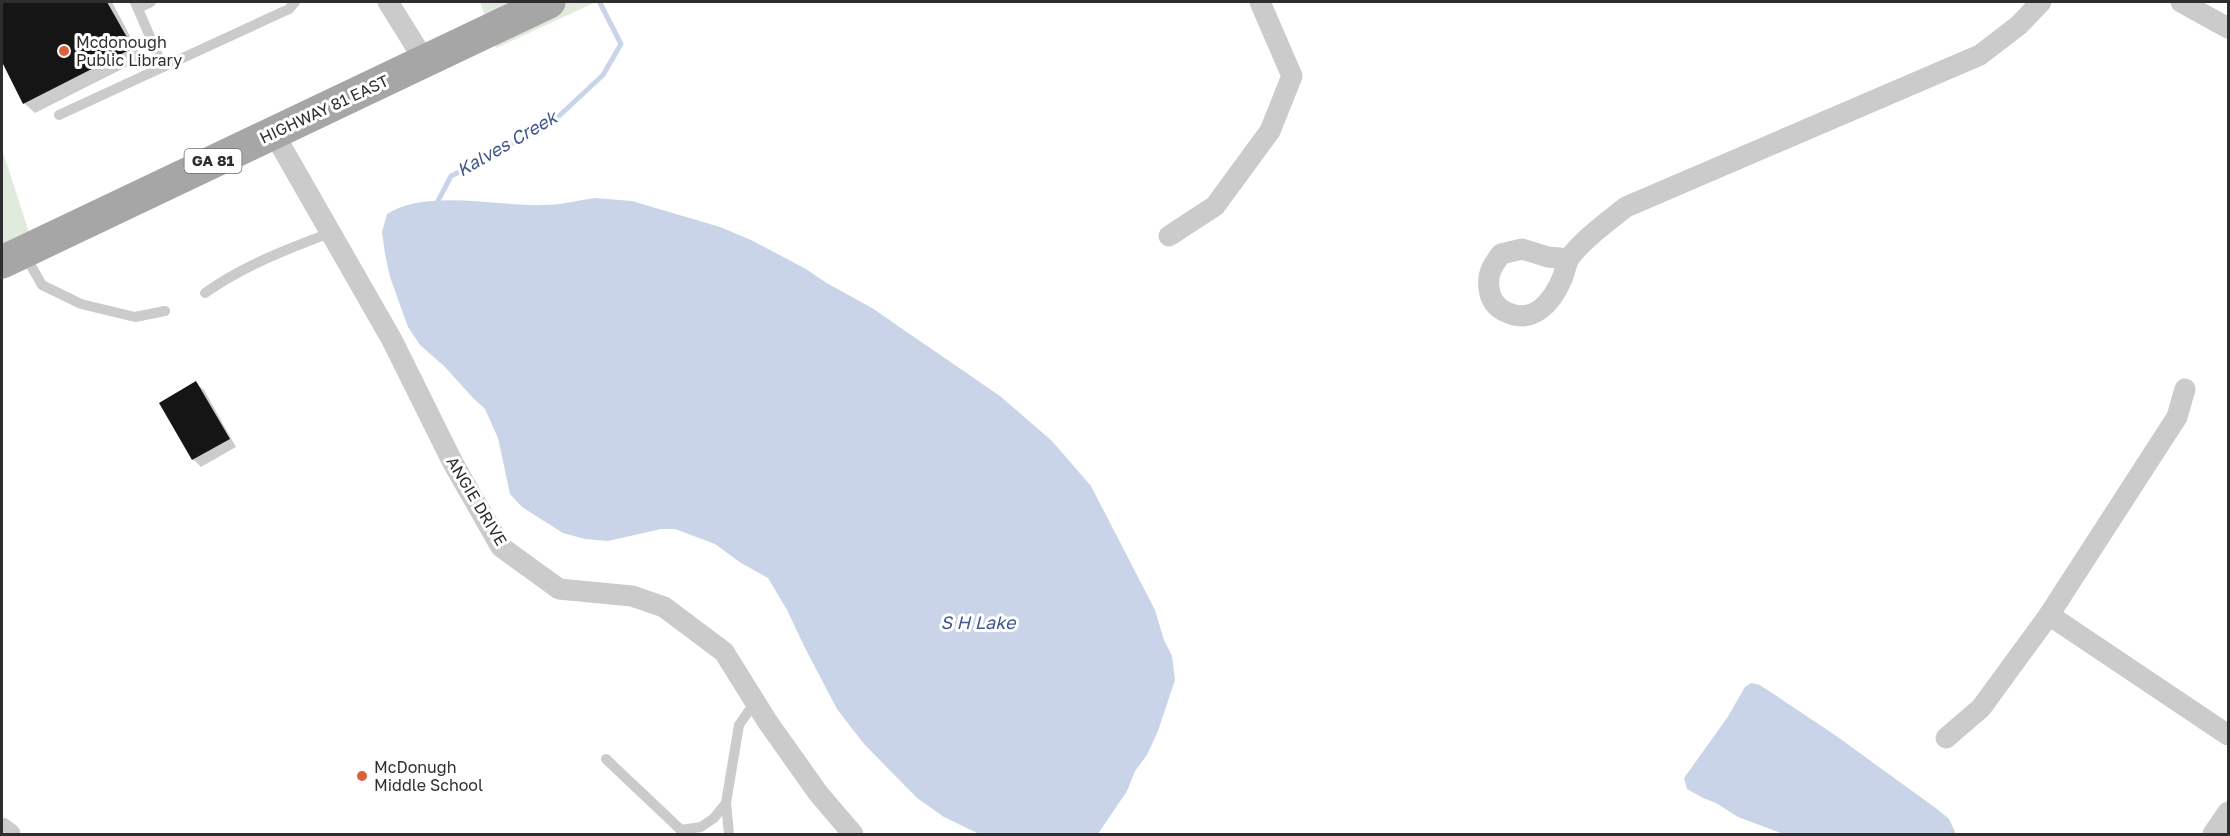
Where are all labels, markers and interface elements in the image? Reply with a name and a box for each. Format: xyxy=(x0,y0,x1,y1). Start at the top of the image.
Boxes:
place label: Mcdonough Public Library xyxy=(76,32,182,70)
marker: Mcdonough Public Library xyxy=(57,44,71,58)
street label: HIGHWAY 81 EAST xyxy=(256,70,392,148)
water label: Kalves Creek xyxy=(452,105,562,181)
road number: GA 81 xyxy=(184,149,242,173)
street label: ANGIE DRIVE xyxy=(443,453,511,549)
water label: S H Lake xyxy=(940,611,1017,633)
place label: McDonugh Middle School xyxy=(374,757,483,795)
marker: McDonugh Middle School xyxy=(355,769,369,783)

